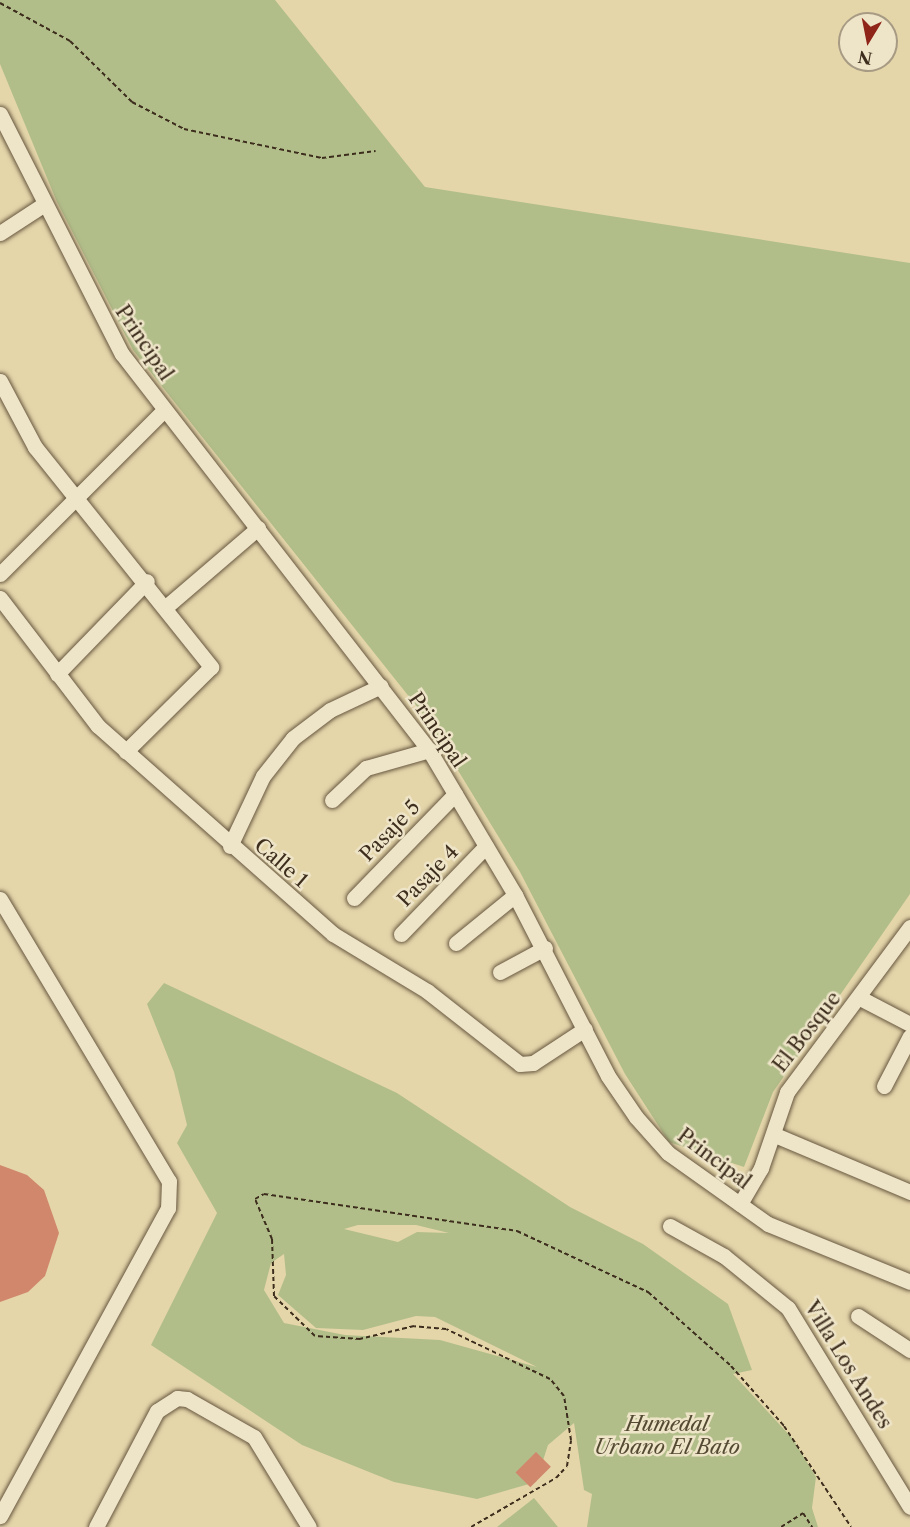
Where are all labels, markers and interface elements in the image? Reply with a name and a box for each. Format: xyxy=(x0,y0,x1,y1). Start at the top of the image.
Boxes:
north arrow xyxy=(838,12,898,72)
text: N xyxy=(857,47,874,69)
street label: Principal xyxy=(110,301,178,385)
street label: Principal xyxy=(403,688,471,772)
street label: Pasaje 5 xyxy=(355,795,425,867)
street label: Calle 1 xyxy=(249,833,313,893)
street label: Pasaje 4 xyxy=(393,840,463,912)
street label: El Bosque xyxy=(768,987,846,1077)
street label: Principal xyxy=(673,1124,755,1194)
street label: Villa Los Andes xyxy=(799,1296,897,1434)
park label: Humedal Urbano El Bato xyxy=(594,1413,740,1460)

